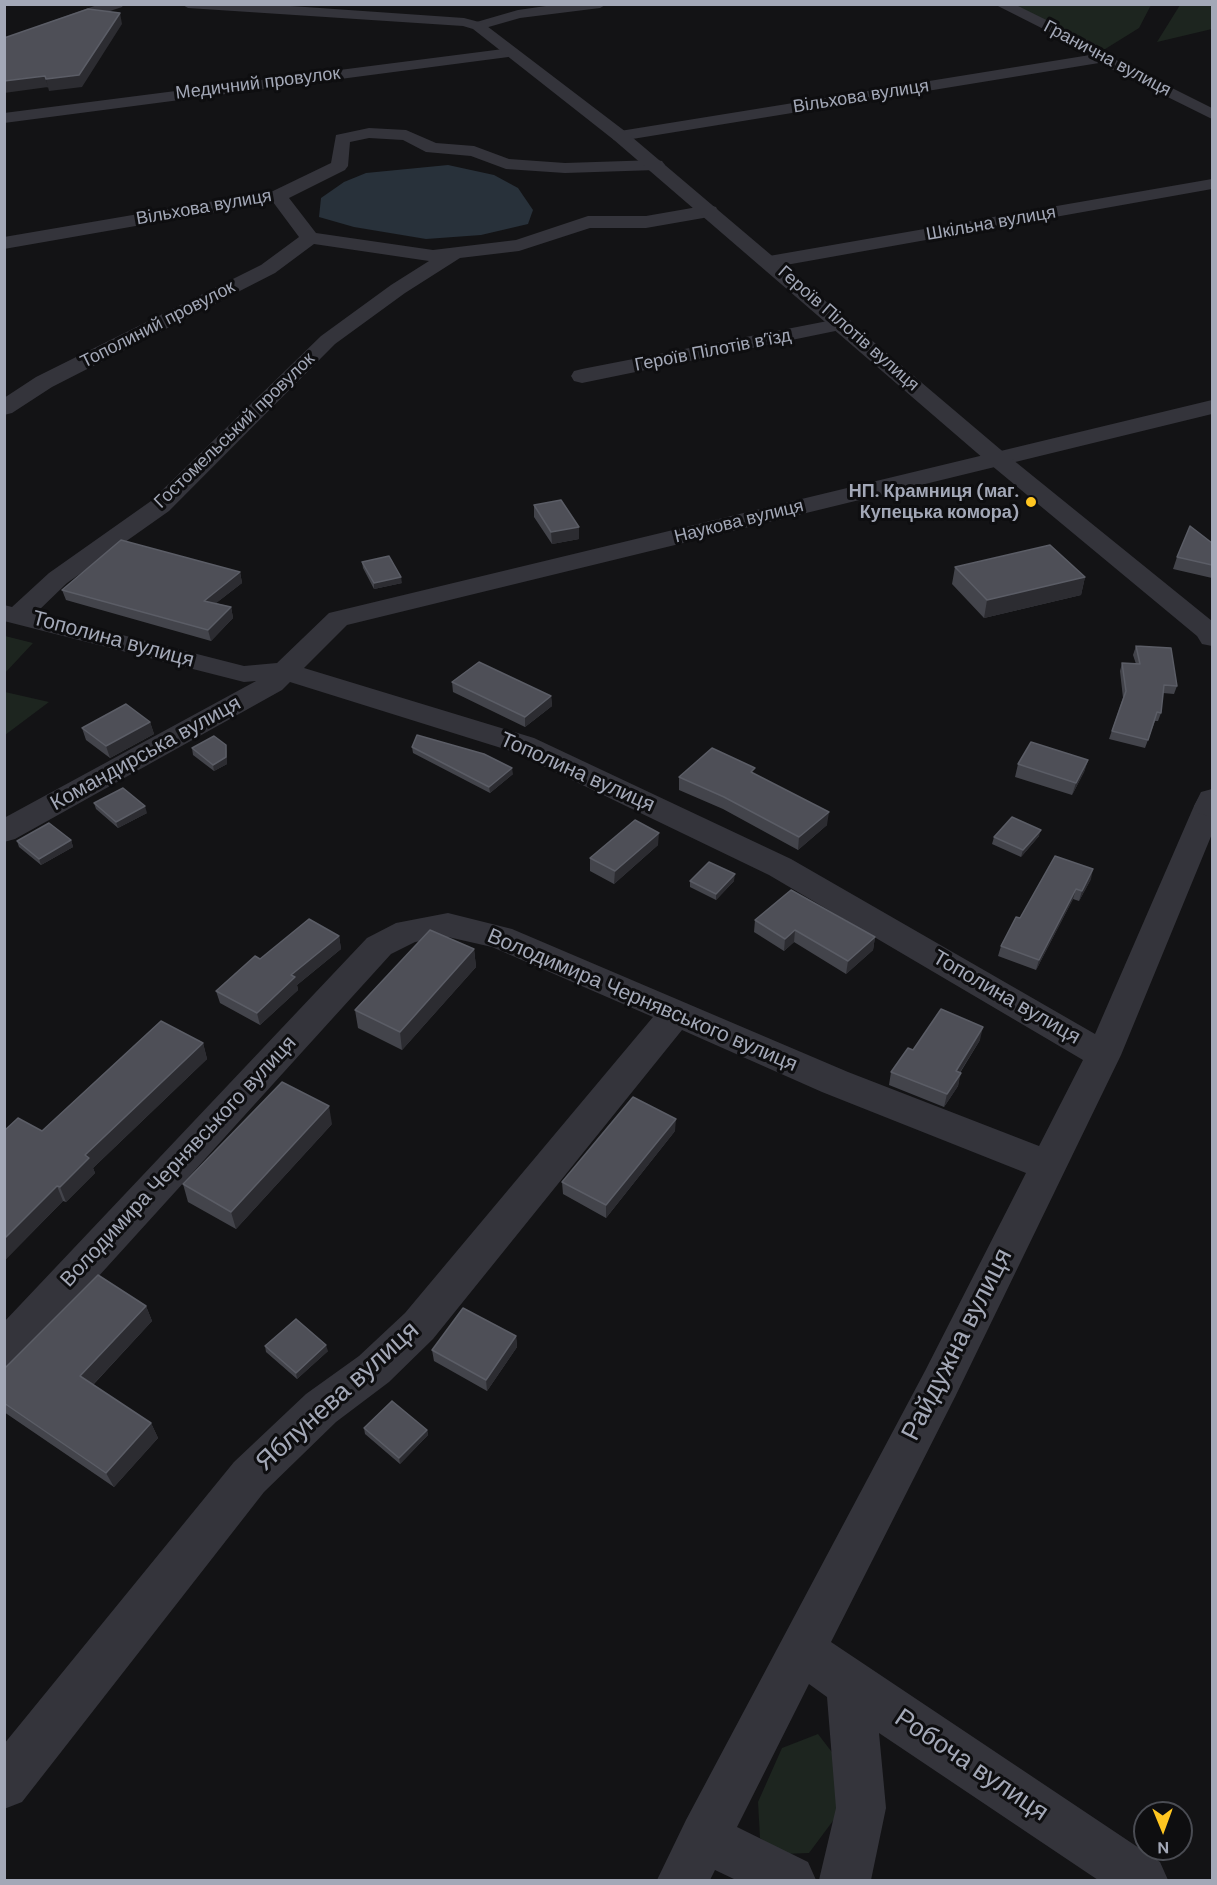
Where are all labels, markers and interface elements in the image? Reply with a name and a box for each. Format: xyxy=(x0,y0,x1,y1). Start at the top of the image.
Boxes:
street label: Гранична вулиця xyxy=(1040,16,1174,102)
street label: Медичний провулок xyxy=(174,63,342,105)
street label: Вільхова вулиця xyxy=(792,76,930,118)
street label: Вільхова вулиця xyxy=(135,185,273,231)
street label: Шкільна вулиця xyxy=(924,202,1058,246)
street label: Героїв Пілотів вулиця xyxy=(773,262,923,396)
street label: Тополиний провулок xyxy=(77,277,239,373)
street label: Героїв Пілотів в’їзд xyxy=(633,325,793,377)
street label: Гостомельський провулок xyxy=(150,349,320,513)
place label: НП. Крамниця (маг. Купецька комора) xyxy=(849,481,1019,524)
marker: НП. Крамниця (маг. Купецька комора) xyxy=(1024,495,1038,509)
street label: Наукова вулиця xyxy=(672,496,806,548)
street label: Тополина вулиця xyxy=(29,606,197,674)
street label: Командирська вулиця xyxy=(46,691,246,817)
street label: Тополина вулиця xyxy=(496,728,658,818)
street label: Володимира Чернявського вулиця xyxy=(483,924,801,1078)
street label: Тополина вулиця xyxy=(928,945,1084,1051)
street label: Володимира Чернявського вулиця xyxy=(56,1031,302,1293)
street label: Райдужна вулиця xyxy=(896,1244,1020,1446)
street label: Яблунева вулиця xyxy=(250,1316,426,1478)
street label: Робоча вулиця xyxy=(888,1703,1054,1829)
north arrow xyxy=(1133,1801,1193,1861)
text: N xyxy=(1157,1837,1169,1858)

